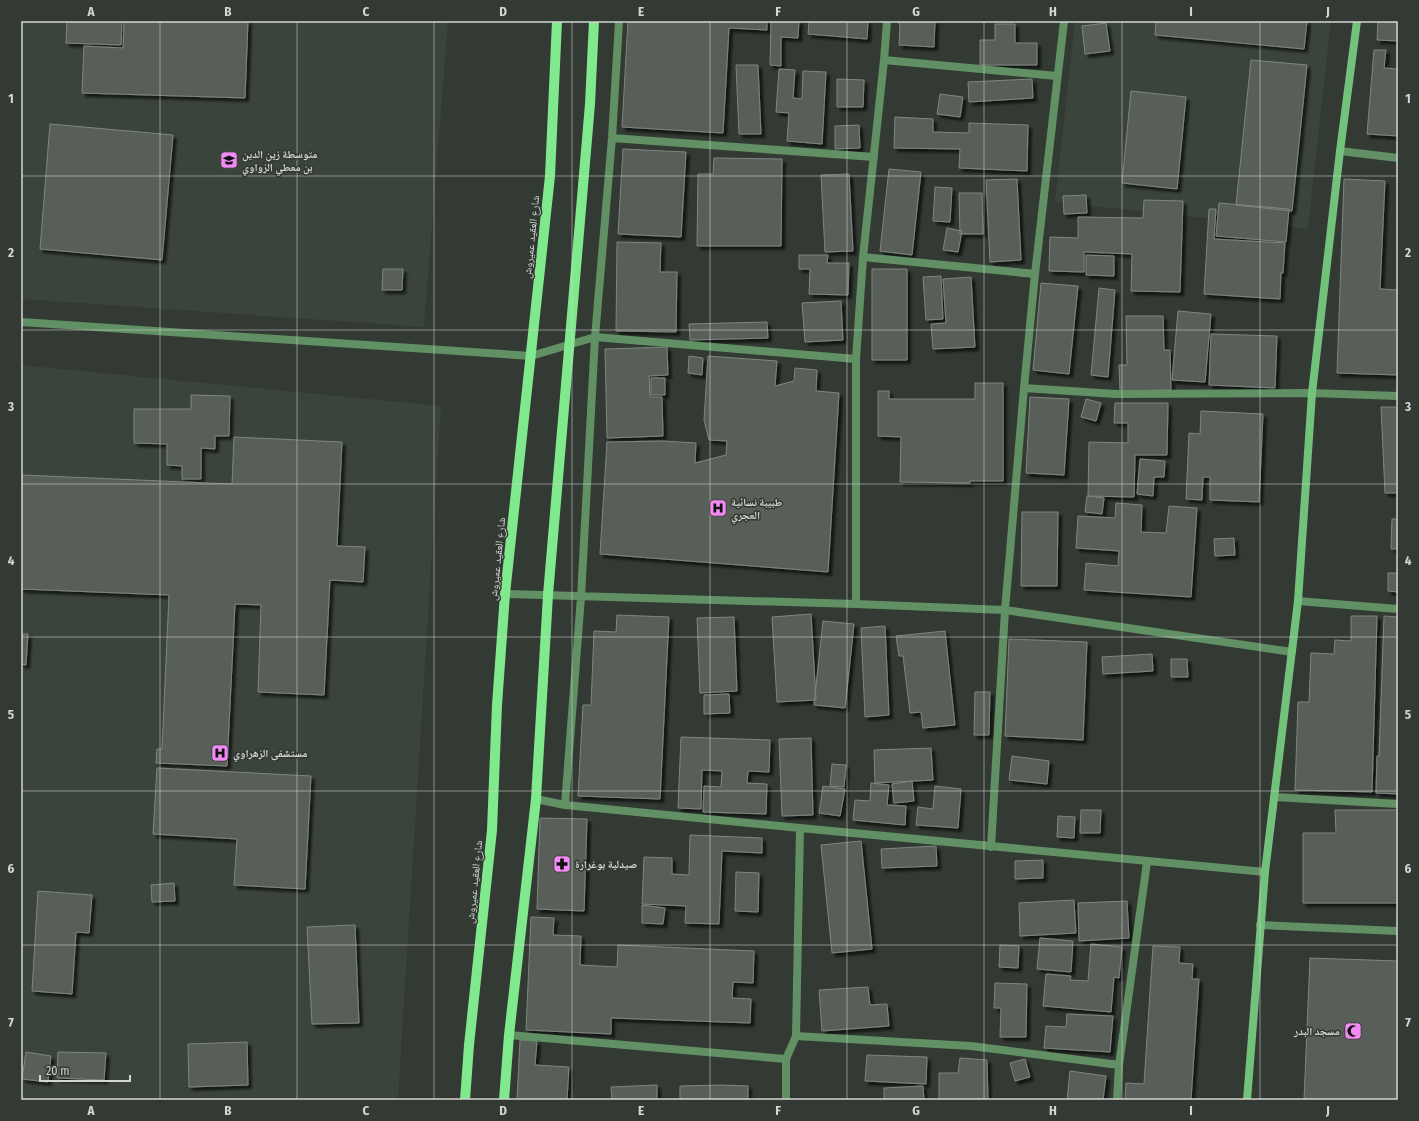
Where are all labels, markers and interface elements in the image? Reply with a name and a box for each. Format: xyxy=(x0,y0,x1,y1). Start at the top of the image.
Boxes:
text: A xyxy=(86,4,95,19)
text: B xyxy=(224,4,232,19)
text: C xyxy=(363,4,370,19)
text: D xyxy=(499,4,507,19)
text: E xyxy=(638,4,644,19)
text: F xyxy=(775,4,781,19)
text: G xyxy=(912,4,920,19)
text: H xyxy=(1049,4,1057,19)
text: I xyxy=(1189,4,1193,19)
text: J xyxy=(1325,4,1330,19)
text: 1 xyxy=(8,91,14,106)
text: 1 xyxy=(1405,91,1411,106)
place label: متوسطة زين الدين بن معطي الزواوي xyxy=(242,148,317,176)
school or university icon: متوسطة زين الدين بن معطي الزواوي xyxy=(219,150,239,170)
street label: شارع العقيد عميروش xyxy=(521,195,542,279)
text: 2 xyxy=(7,245,14,260)
text: 2 xyxy=(1404,245,1411,260)
text: 3 xyxy=(7,399,14,414)
text: 3 xyxy=(1404,399,1411,414)
place label: طبيبة نسائية العجري xyxy=(731,496,783,524)
hospital icon: طبيبة نسائية العجري xyxy=(708,498,728,518)
street label: شارع العقيد عميروش xyxy=(487,517,508,601)
text: 4 xyxy=(8,553,15,568)
text: 4 xyxy=(1405,553,1412,568)
text: 5 xyxy=(8,707,14,722)
text: 5 xyxy=(1405,707,1411,722)
hospital icon: مستشفى الزهراوي xyxy=(210,743,230,763)
place label: مستشفى الزهراوي xyxy=(233,747,307,762)
street label: شارع العقيد عميروش xyxy=(464,840,485,924)
pharmacy icon: صيدلية بوغرارة xyxy=(552,854,572,874)
place label: صيدلية بوغرارة xyxy=(575,858,637,871)
text: 6 xyxy=(8,861,15,876)
text: 6 xyxy=(1405,861,1412,876)
text: 7 xyxy=(8,1015,14,1030)
text: 7 xyxy=(1405,1015,1411,1030)
mosque icon: مسجد البدر xyxy=(1343,1021,1363,1041)
place label: مسجد البدر xyxy=(1293,1025,1340,1038)
scale bar xyxy=(40,1057,130,1083)
text: 20 m xyxy=(46,1064,70,1078)
text: A xyxy=(86,1103,95,1118)
text: B xyxy=(224,1103,232,1118)
text: C xyxy=(363,1103,370,1118)
text: D xyxy=(499,1103,507,1118)
text: E xyxy=(638,1103,644,1118)
text: F xyxy=(775,1103,781,1118)
text: G xyxy=(912,1103,920,1118)
text: H xyxy=(1049,1103,1057,1118)
text: I xyxy=(1189,1103,1193,1118)
text: J xyxy=(1325,1103,1330,1118)

